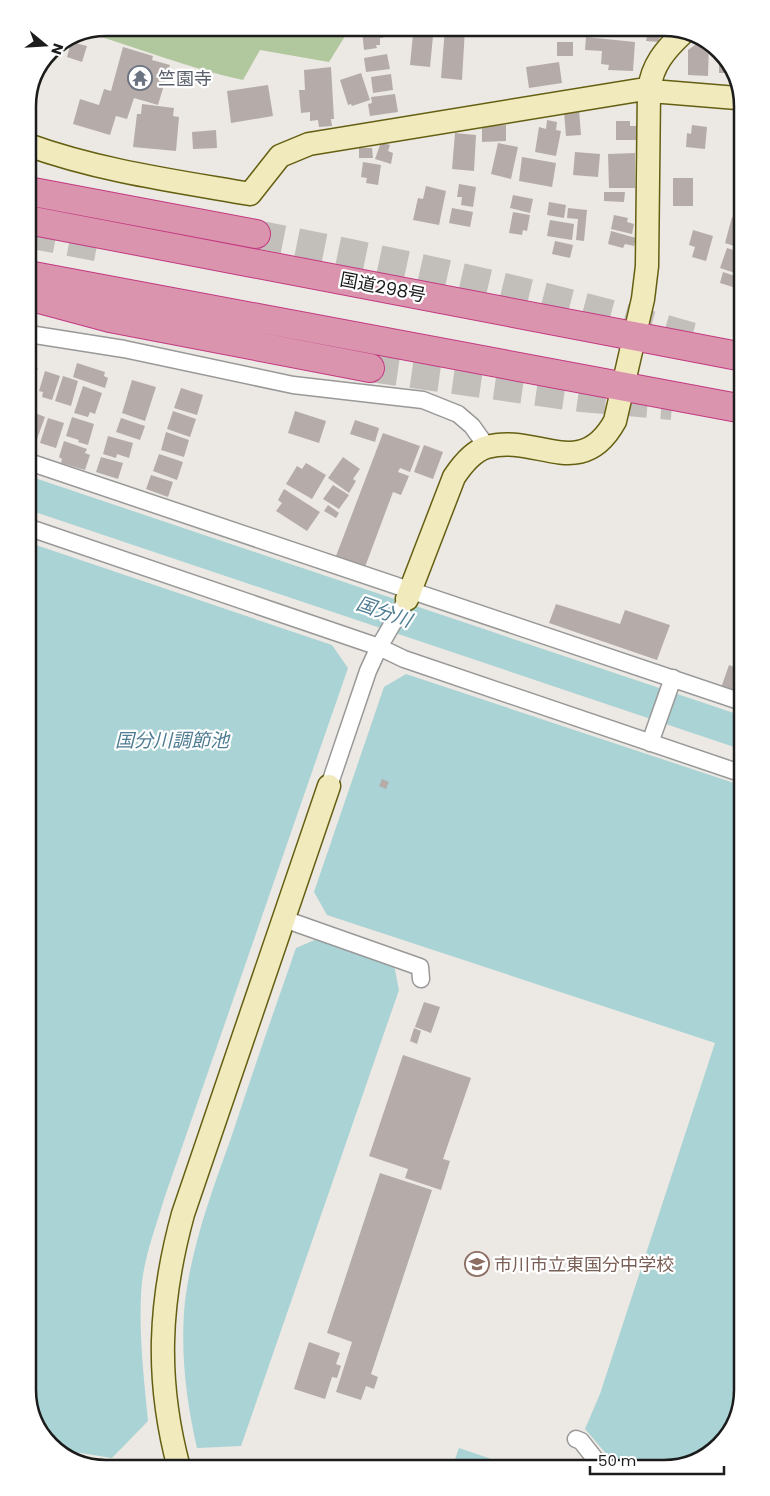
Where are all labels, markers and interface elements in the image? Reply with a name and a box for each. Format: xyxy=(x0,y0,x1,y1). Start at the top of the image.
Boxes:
north arrow xyxy=(20,20,70,70)
text: N xyxy=(46,41,69,57)
temple icon: 竺園寺 xyxy=(127,65,153,91)
place label: 竺園寺 xyxy=(158,66,212,91)
street label: 国道298号 xyxy=(338,266,428,308)
water label: 国分川 xyxy=(353,590,417,635)
water label: 国分川調節池 xyxy=(115,727,231,754)
school or university icon: 市川市立東国分中学校 xyxy=(464,1251,490,1277)
place label: 市川市立東国分中学校 xyxy=(494,1252,674,1277)
scale bar xyxy=(590,1444,724,1476)
text: 50 m xyxy=(598,1450,636,1471)

